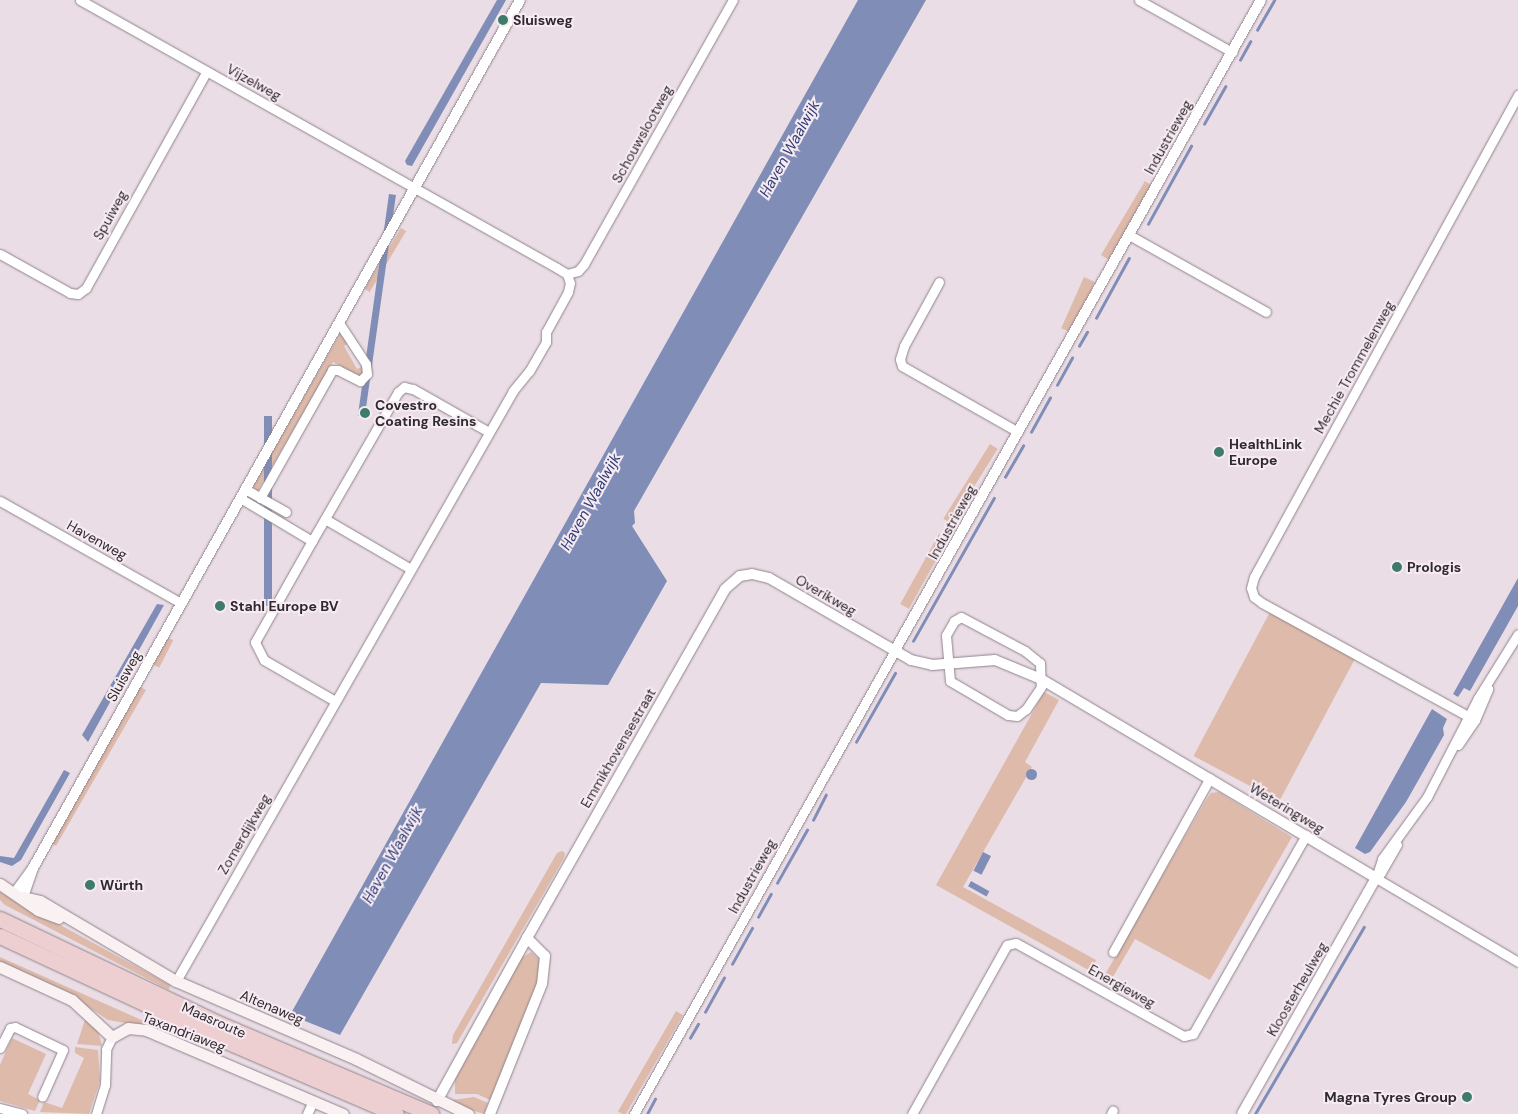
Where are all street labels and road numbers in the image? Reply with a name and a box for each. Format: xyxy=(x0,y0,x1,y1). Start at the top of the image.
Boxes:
street label: Vijzelweg xyxy=(224,60,284,104)
street label: Schouwslootweg xyxy=(608,82,676,186)
street label: Industrieweg xyxy=(1141,97,1195,177)
street label: Spuiweg xyxy=(89,187,131,243)
street label: Mechie Trommelenweg xyxy=(1310,298,1398,436)
street label: Industrieweg xyxy=(925,482,979,562)
street label: Havenweg xyxy=(64,517,130,563)
street label: Overikweg xyxy=(793,571,859,619)
street label: Sluisweg xyxy=(103,648,145,704)
street label: Emmikhovensestraat xyxy=(577,685,659,811)
street label: Weteringweg xyxy=(1247,779,1327,837)
street label: Zomerdijkweg xyxy=(214,791,274,877)
street label: Industrieweg xyxy=(725,836,779,916)
street label: Kloosterheulweg xyxy=(1263,939,1331,1039)
street label: Energieweg xyxy=(1086,961,1158,1011)
street label: Altenaweg xyxy=(238,986,306,1028)
street label: Maasroute xyxy=(179,998,249,1042)
street label: Taxandriaweg xyxy=(140,1008,228,1056)

